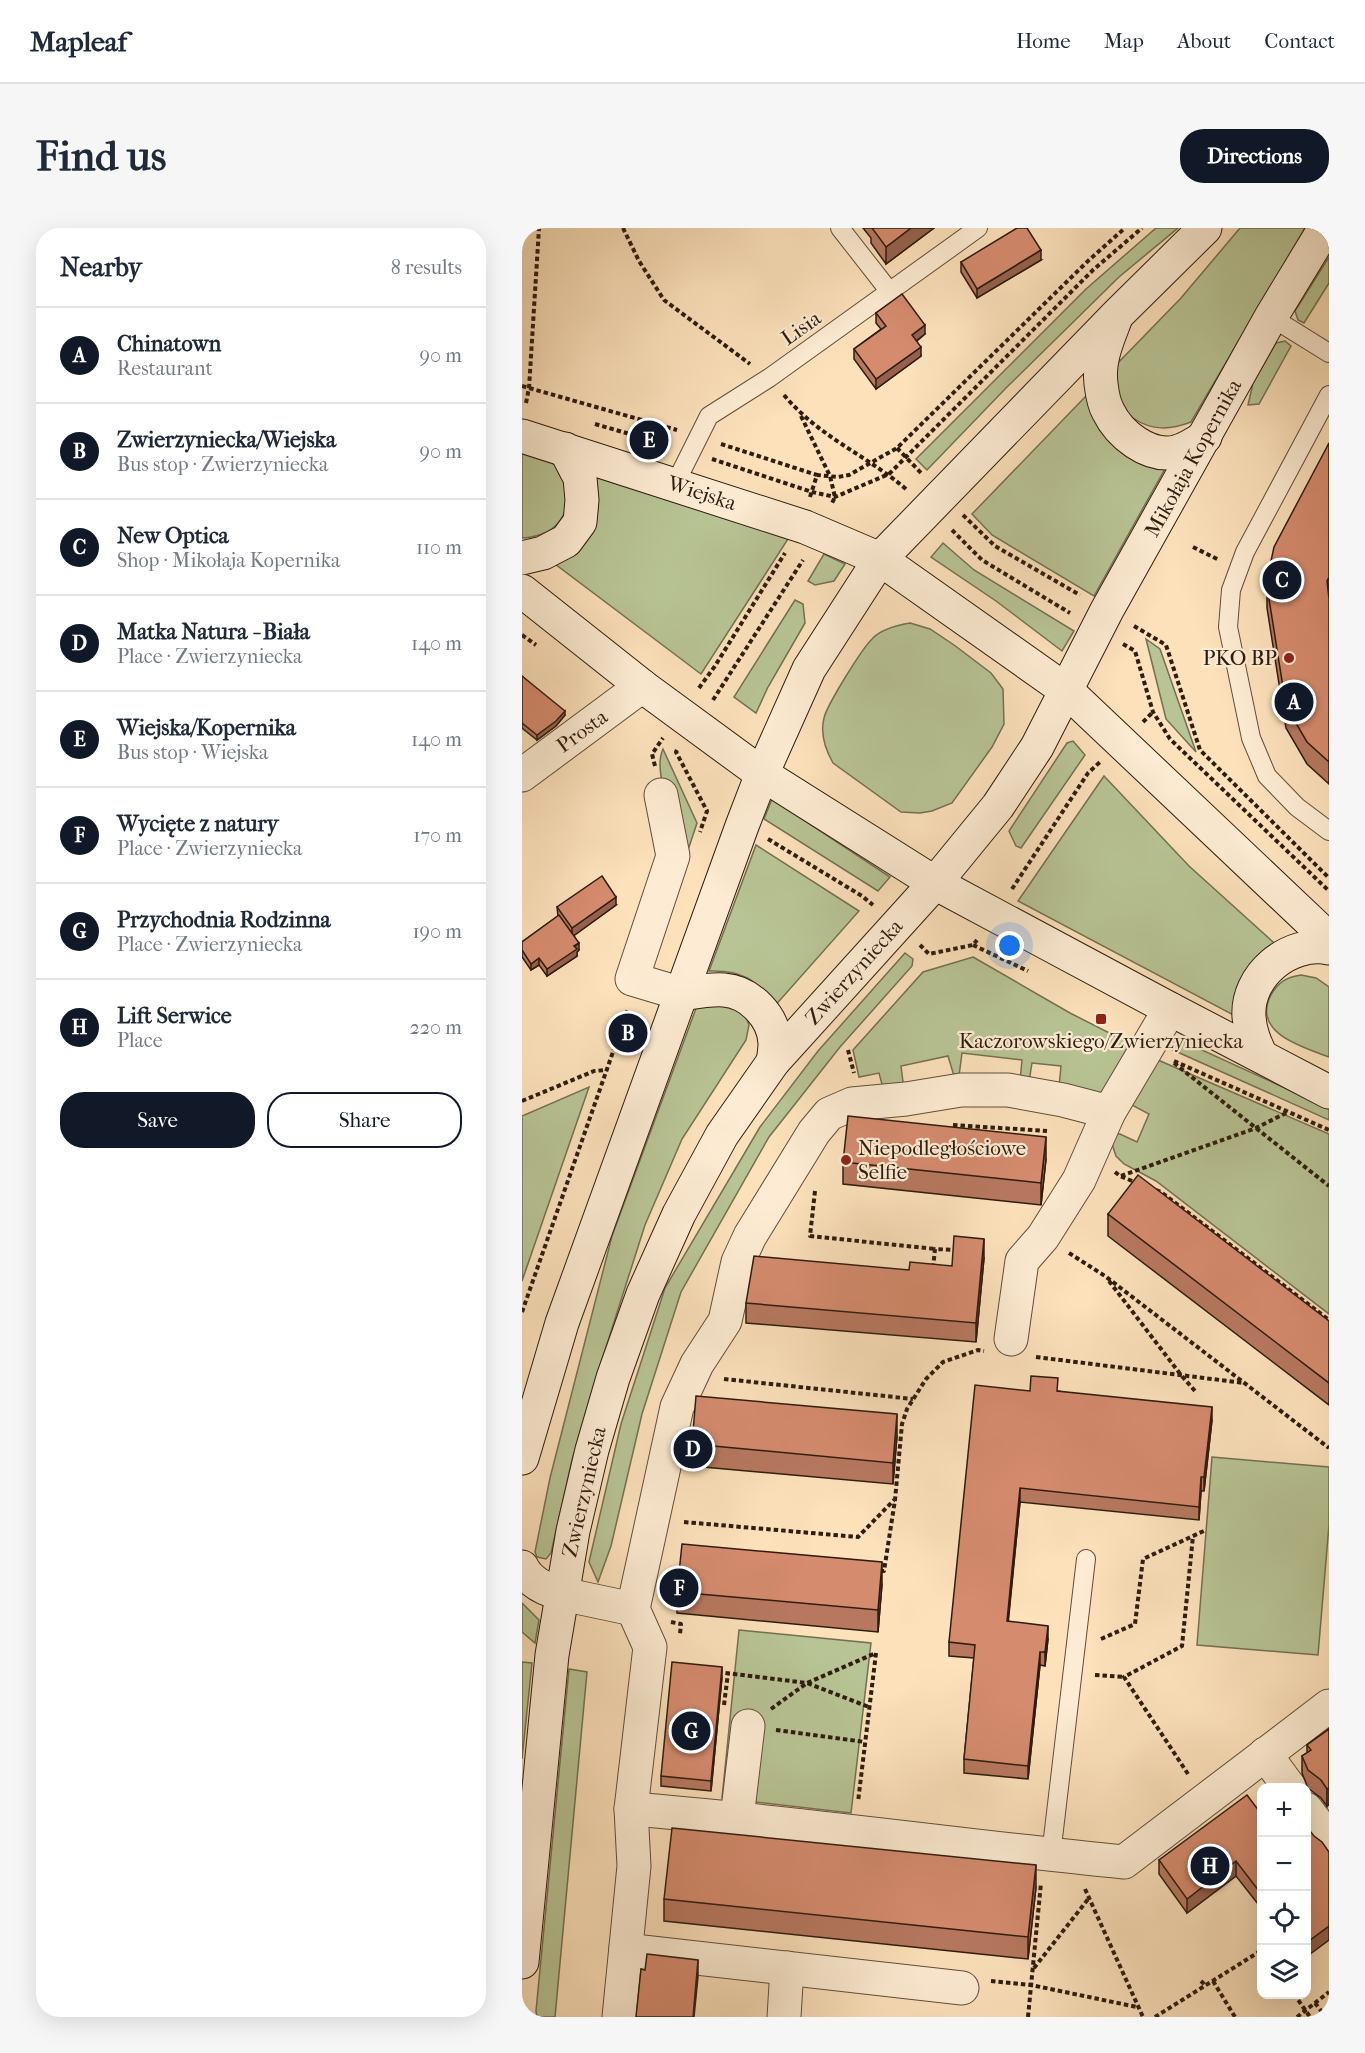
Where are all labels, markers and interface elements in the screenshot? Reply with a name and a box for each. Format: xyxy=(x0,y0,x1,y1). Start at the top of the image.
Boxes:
text: Mapleaf xyxy=(30,25,127,58)
text: Home xyxy=(1016,29,1071,53)
text: Map xyxy=(1104,29,1144,53)
text: About xyxy=(1177,29,1231,53)
text: Contact xyxy=(1264,29,1335,53)
button: Directions xyxy=(1180,129,1329,183)
text: Find us xyxy=(36,132,166,181)
text: Nearby xyxy=(60,252,142,283)
text: 8 results xyxy=(391,256,462,279)
street label: Lisia xyxy=(777,306,826,350)
text: Chinatown xyxy=(117,331,221,357)
text: A xyxy=(73,344,86,367)
text: 90 m xyxy=(420,344,462,367)
text: Restaurant xyxy=(117,357,213,380)
street label: Mikołaja Kopernika xyxy=(1140,375,1246,541)
pin: E xyxy=(630,418,668,462)
text: Zwierzyniecka/Wiejska xyxy=(117,427,336,453)
text: B xyxy=(73,440,86,463)
text: 90 m xyxy=(420,440,462,463)
text: Bus stop · Zwierzyniecka xyxy=(117,453,328,476)
street label: Wiejska xyxy=(664,470,740,515)
text: New Optica xyxy=(117,523,229,549)
text: C xyxy=(73,536,86,559)
text: 110 m xyxy=(416,536,462,559)
text: Shop · Mikołaja Kopernika xyxy=(117,549,340,572)
pin: C xyxy=(1262,558,1302,602)
text: Matka Natura - Biała xyxy=(117,619,310,645)
text: D xyxy=(72,632,87,655)
text: 140 m xyxy=(411,632,462,655)
text: Place · Zwierzyniecka xyxy=(117,645,302,668)
place label: PKO BP xyxy=(1203,646,1277,670)
marker: PKO BP xyxy=(1282,651,1296,665)
pin: A xyxy=(1274,680,1314,724)
street label: Prosta xyxy=(552,704,612,757)
text: Wiejska/Kopernika xyxy=(117,715,296,741)
text: E xyxy=(73,728,86,751)
text: 140 m xyxy=(411,728,462,751)
text: Bus stop · Wiejska xyxy=(117,741,268,764)
text: Wycięte z natury xyxy=(117,811,279,837)
text: F xyxy=(74,824,85,847)
text: 170 m xyxy=(413,824,462,847)
text: Place · Zwierzyniecka xyxy=(117,837,302,860)
text: Przychodnia Rodzinna xyxy=(117,907,331,933)
street label: Zwierzyniecka xyxy=(800,914,908,1030)
text: G xyxy=(72,920,87,943)
text: 190 m xyxy=(412,920,462,943)
your location xyxy=(995,931,1024,960)
text: Place · Zwierzyniecka xyxy=(117,933,302,956)
text: Lift Serwice xyxy=(117,1003,232,1029)
pin: B xyxy=(608,1010,648,1056)
marker: Kaczorowskiego/Zwierzyniecka xyxy=(1094,1012,1108,1026)
text: H xyxy=(72,1016,87,1039)
text: 220 m xyxy=(409,1016,462,1039)
text: Place xyxy=(117,1029,163,1052)
place label: Kaczorowskiego/Zwierzyniecka xyxy=(959,1029,1243,1053)
button: Save xyxy=(60,1092,255,1148)
button: Share xyxy=(267,1092,462,1148)
place label: Niepodległościowe Selfie xyxy=(858,1136,1026,1184)
marker: Niepodległościowe Selfie xyxy=(839,1153,853,1167)
street label: Zwierzyniecka xyxy=(557,1424,611,1560)
pin: D xyxy=(674,1426,712,1472)
pin: F xyxy=(660,1566,698,1610)
pin: G xyxy=(672,1708,710,1754)
map controls xyxy=(1257,1783,1311,1999)
button: + xyxy=(1257,1783,1311,1837)
button: − xyxy=(1257,1837,1311,1891)
pin: H xyxy=(1190,1844,1230,1888)
button: locate xyxy=(1257,1891,1311,1945)
button: layers xyxy=(1257,1945,1311,1999)

